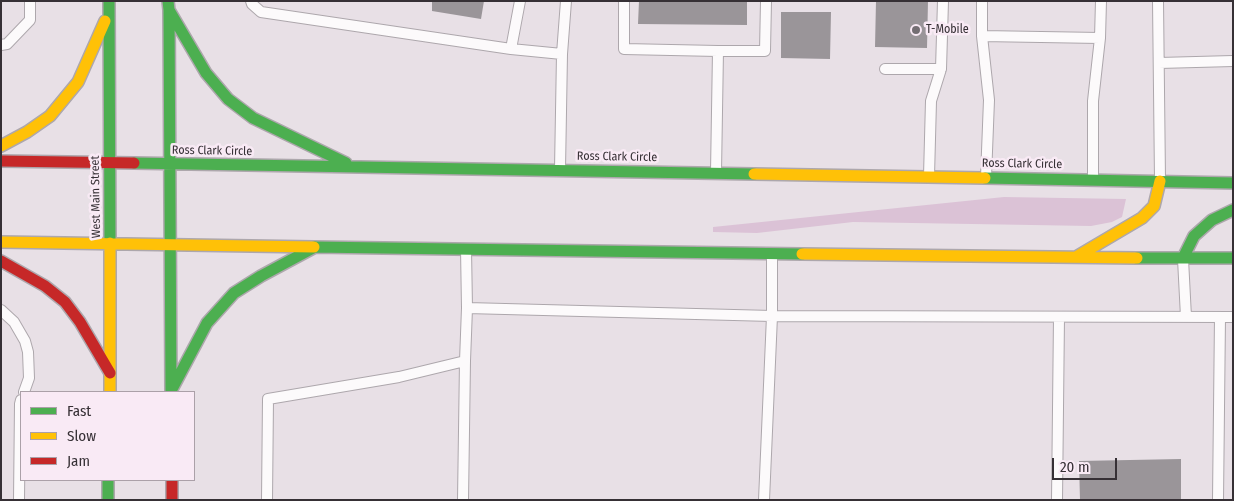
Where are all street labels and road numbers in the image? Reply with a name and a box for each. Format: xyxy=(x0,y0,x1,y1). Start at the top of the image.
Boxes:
street label: Ross Clark Circle xyxy=(172,143,252,159)
street label: Ross Clark Circle xyxy=(577,149,657,165)
street label: West Main Street xyxy=(88,156,104,238)
street label: Ross Clark Circle xyxy=(982,156,1062,172)

